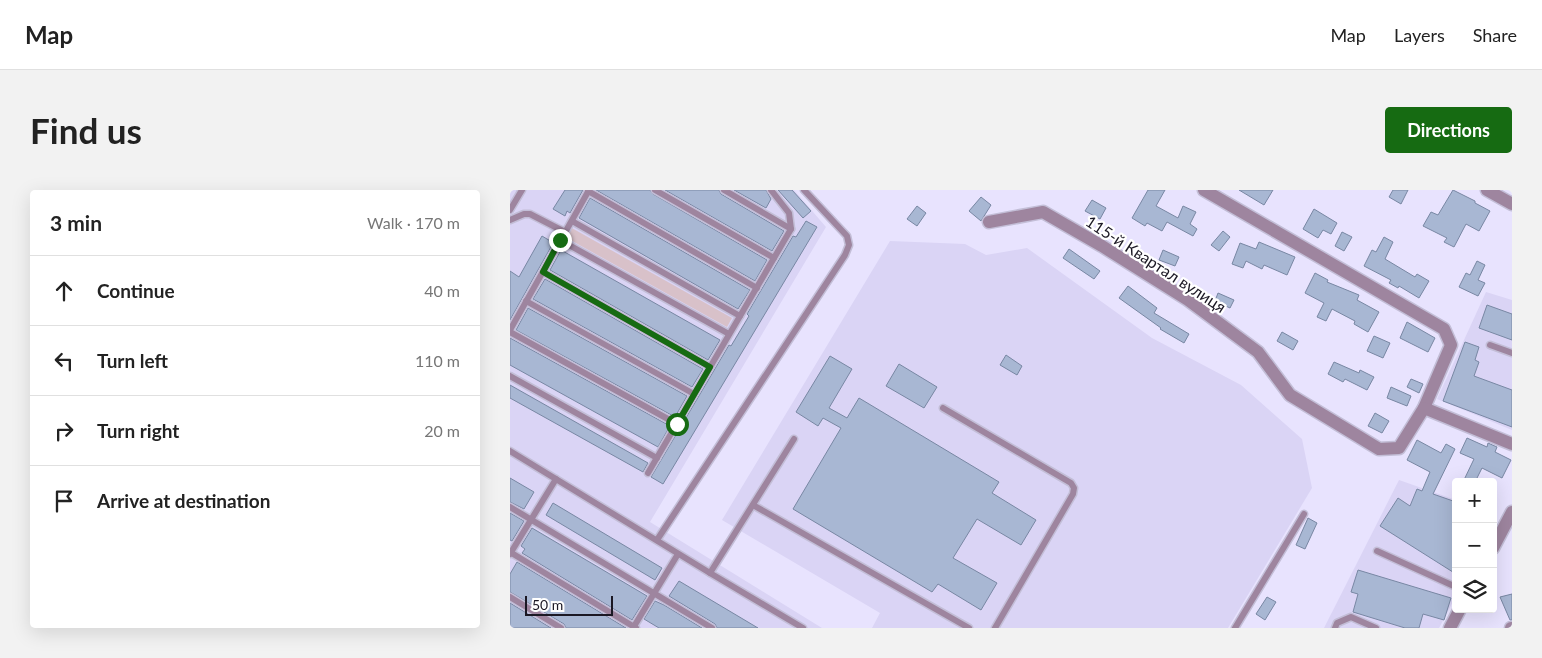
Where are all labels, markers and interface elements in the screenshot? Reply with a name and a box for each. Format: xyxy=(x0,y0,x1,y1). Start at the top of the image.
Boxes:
text: Map xyxy=(25,20,73,49)
text: Map xyxy=(1330,24,1366,46)
text: Layers xyxy=(1394,24,1445,46)
text: Share xyxy=(1473,24,1517,46)
button: Directions xyxy=(1385,107,1512,153)
text: Find us xyxy=(30,109,142,151)
text: 3 min xyxy=(50,210,102,235)
street label: 115-й Квартал вулиця xyxy=(1083,211,1230,316)
text: Walk · 170 m xyxy=(367,213,460,232)
route end xyxy=(549,229,572,252)
icon: ahead xyxy=(50,277,78,305)
text: Continue xyxy=(97,279,175,302)
text: 40 m xyxy=(424,281,460,300)
icon: left xyxy=(50,347,78,375)
text: Turn left xyxy=(97,349,168,372)
text: 110 m xyxy=(415,351,460,370)
route start xyxy=(666,413,689,436)
icon: right xyxy=(50,417,78,445)
text: Turn right xyxy=(97,419,179,442)
text: 20 m xyxy=(424,421,460,440)
map controls xyxy=(1452,478,1497,613)
button: + xyxy=(1452,478,1497,523)
icon: arrive xyxy=(50,487,78,515)
text: Arrive at destination xyxy=(97,489,270,512)
button: − xyxy=(1452,523,1497,568)
button: layers xyxy=(1452,568,1497,613)
scale bar xyxy=(525,593,612,616)
text: 50 m xyxy=(532,596,563,613)

